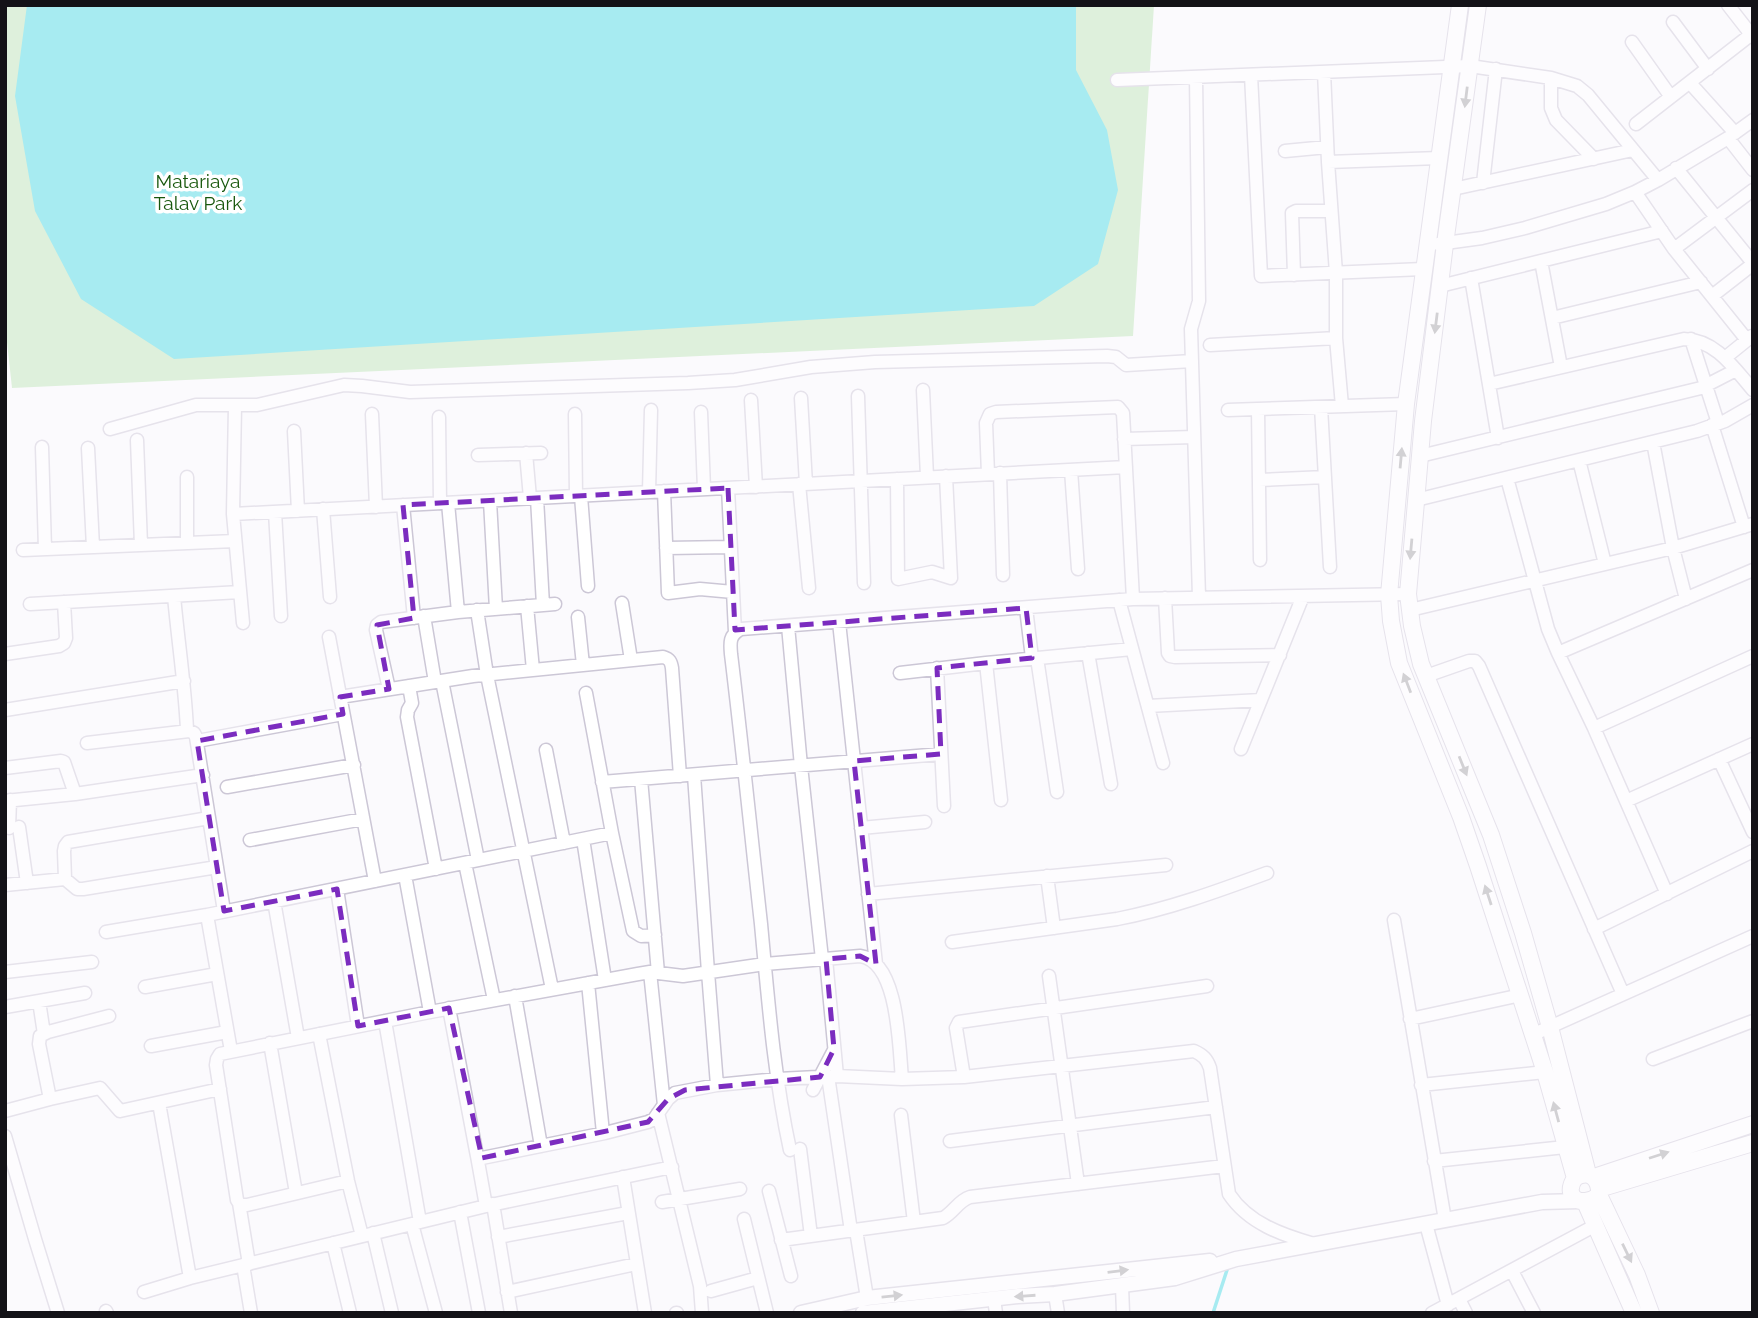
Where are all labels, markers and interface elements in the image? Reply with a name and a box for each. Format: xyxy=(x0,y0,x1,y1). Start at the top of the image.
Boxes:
one-way arrow xyxy=(1460,86,1471,108)
park label: Matariaya Talav Park xyxy=(154,170,242,214)
one-way arrow xyxy=(1430,312,1441,334)
one-way arrow xyxy=(1396,447,1407,469)
one-way arrow xyxy=(1405,538,1416,560)
one-way arrow xyxy=(1401,672,1412,693)
one-way arrow xyxy=(1458,756,1469,777)
one-way arrow xyxy=(1482,884,1493,905)
one-way arrow xyxy=(1550,1101,1561,1123)
one-way arrow xyxy=(1648,1149,1669,1160)
one-way arrow xyxy=(1621,1243,1632,1263)
one-way arrow xyxy=(1108,1266,1130,1277)
one-way arrow xyxy=(881,1290,903,1301)
one-way arrow xyxy=(1014,1291,1036,1302)

